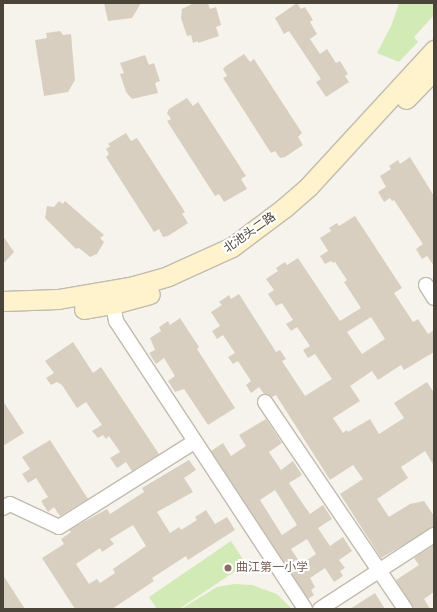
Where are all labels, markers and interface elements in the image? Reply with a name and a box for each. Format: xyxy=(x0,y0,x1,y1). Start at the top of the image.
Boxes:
street label: 北池头二路 xyxy=(221,210,279,256)
place label: 曲江第一小学 xyxy=(236,561,308,575)
marker: 曲江第一小学 xyxy=(223,563,233,573)

